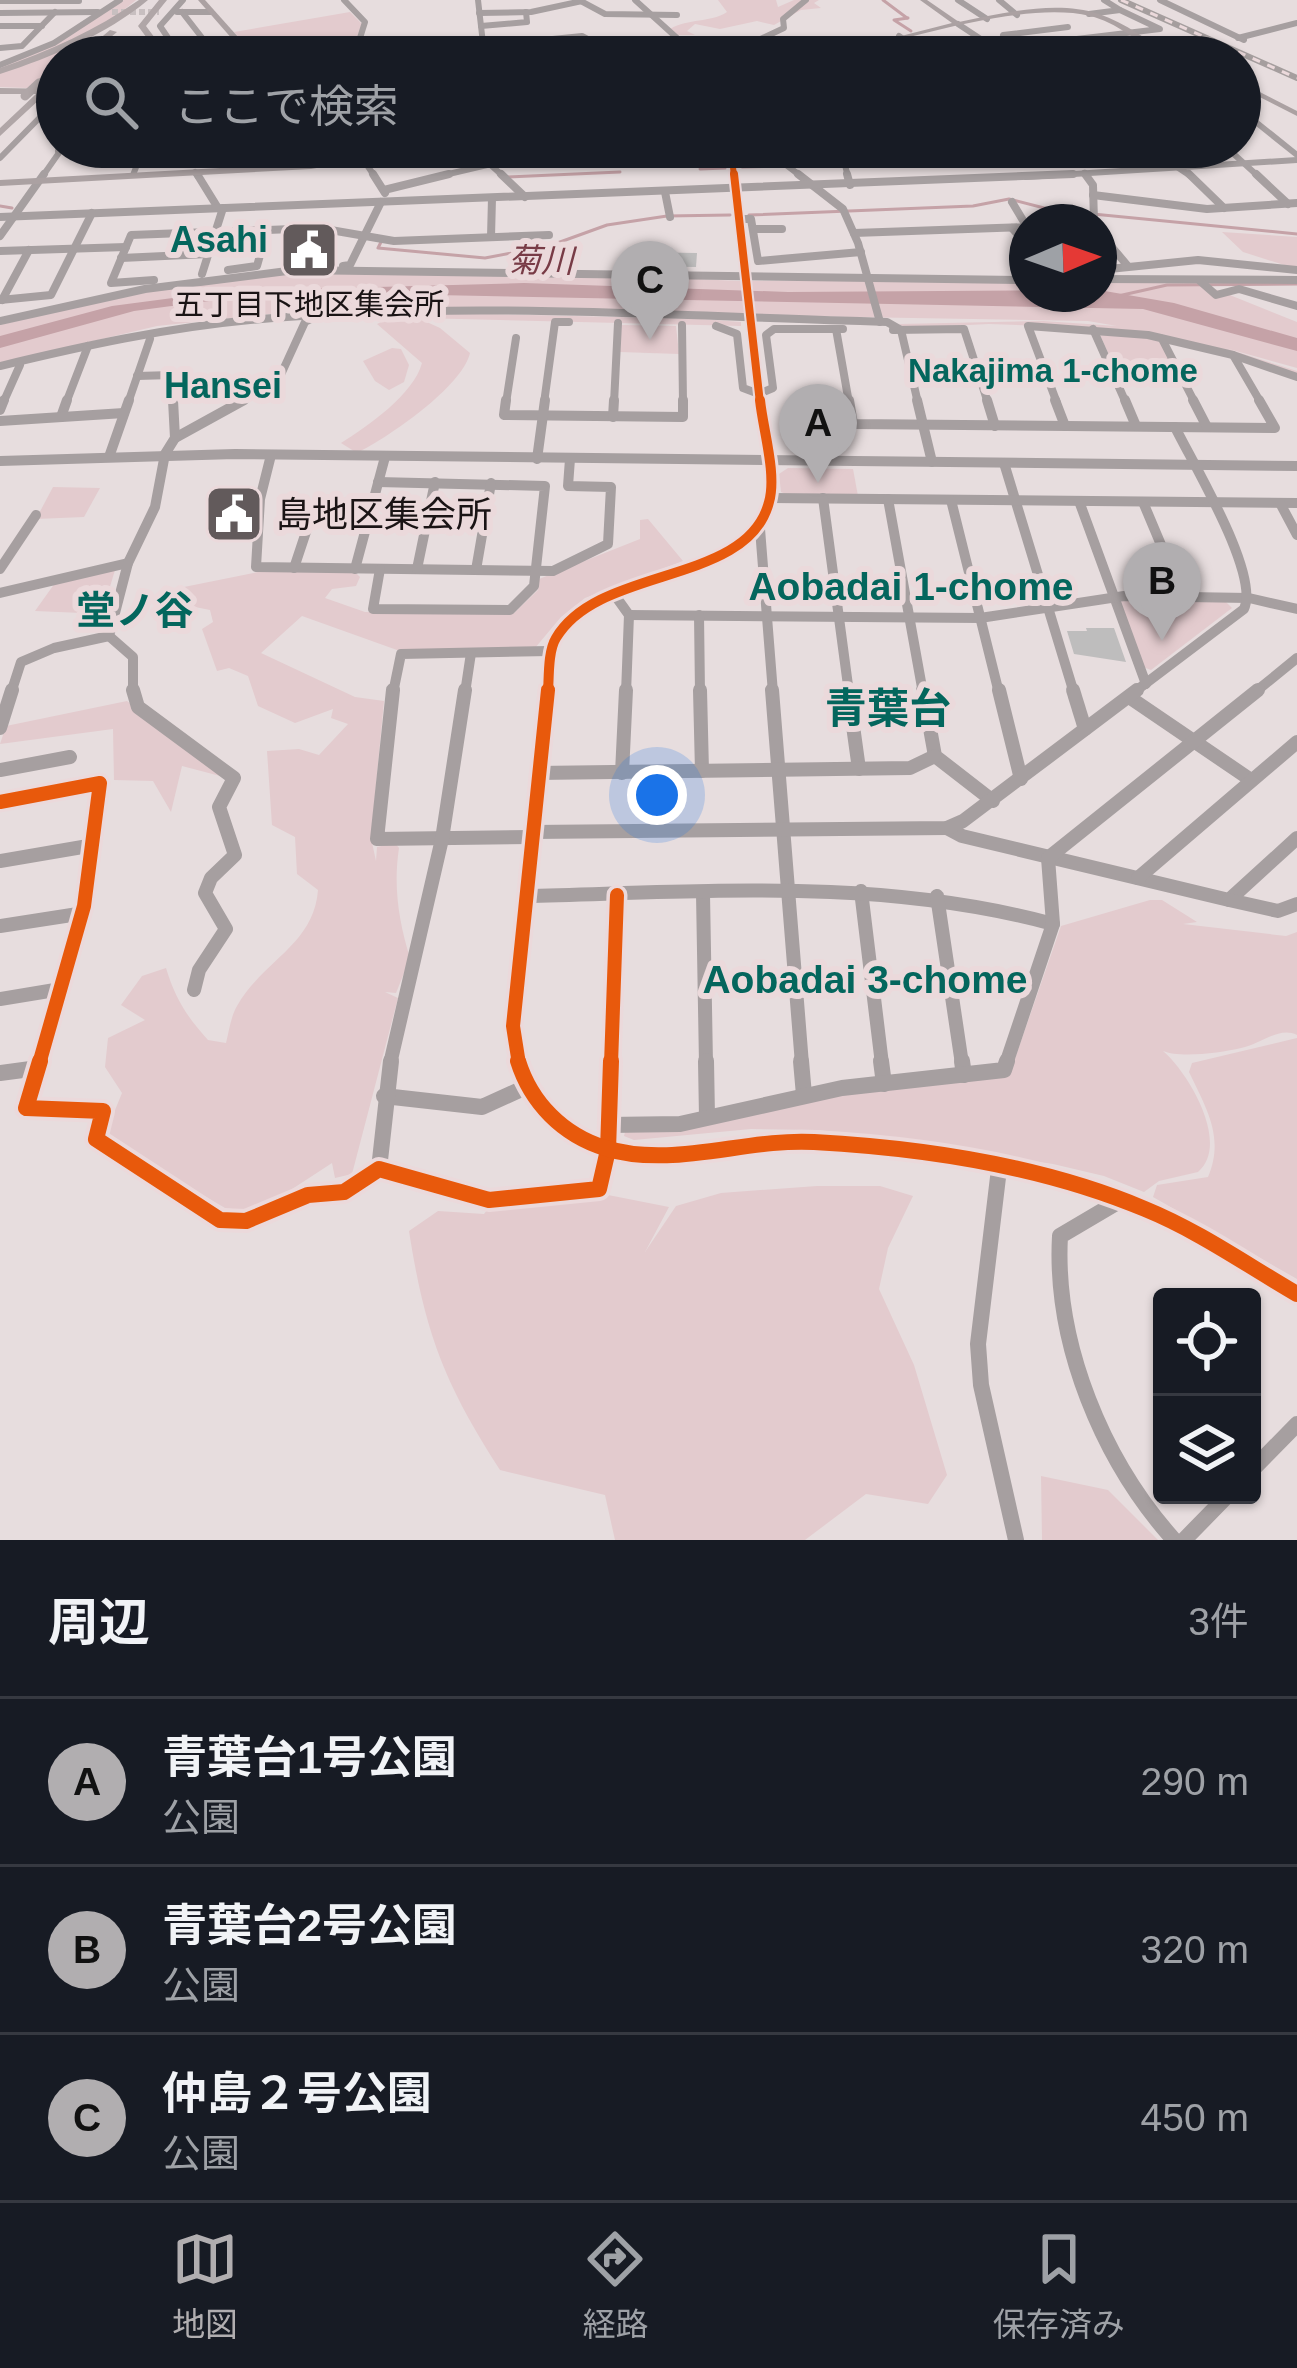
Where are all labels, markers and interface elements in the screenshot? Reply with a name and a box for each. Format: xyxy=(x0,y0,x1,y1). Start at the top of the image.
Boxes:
search box xyxy=(36,36,1261,168)
icon: search xyxy=(78,69,144,135)
text: ここで検索 xyxy=(174,81,399,132)
north arrow xyxy=(1009,204,1117,312)
district label: Asahi xyxy=(170,219,268,260)
public building icon: 五丁目下地区集会所 xyxy=(278,219,340,281)
water label: 菊川 xyxy=(508,241,577,280)
pin: C xyxy=(611,241,689,340)
place label: 五丁目下地区集会所 xyxy=(174,288,444,321)
district label: Nakajima 1-chome xyxy=(908,352,1198,389)
district label: Hansei xyxy=(164,365,282,406)
pin: A xyxy=(779,384,857,483)
public building icon: 島地区集会所 xyxy=(203,483,265,545)
place label: 島地区集会所 xyxy=(276,494,492,535)
pin: B xyxy=(1123,542,1201,641)
district label: Aobadai 1-chome xyxy=(748,565,1074,608)
district label: 堂ノ谷 xyxy=(76,589,194,632)
district label: 青葉台 xyxy=(825,685,951,732)
your location xyxy=(627,765,687,825)
district label: Aobadai 3-chome xyxy=(702,958,1028,1001)
map controls xyxy=(1153,1288,1261,1504)
button: locate xyxy=(1153,1288,1261,1396)
button: layers xyxy=(1153,1396,1261,1504)
text: 周辺 xyxy=(48,1594,150,1651)
text: 3件 xyxy=(1188,1600,1249,1643)
text: 青葉台1号公園 xyxy=(162,1732,457,1783)
text: A xyxy=(73,1760,101,1803)
text: 290 m xyxy=(1141,1760,1249,1803)
text: 公園 xyxy=(162,1796,240,1839)
text: 青葉台2号公園 xyxy=(162,1900,457,1951)
text: B xyxy=(73,1928,101,1971)
text: 320 m xyxy=(1141,1928,1249,1971)
text: 公園 xyxy=(162,1964,240,2007)
text: 仲島２号公園 xyxy=(162,2068,432,2119)
text: C xyxy=(73,2096,101,2139)
text: 450 m xyxy=(1141,2096,1249,2139)
text: 公園 xyxy=(162,2132,240,2175)
tab: 地図 xyxy=(172,2226,238,2346)
tab: 経路 xyxy=(582,2226,648,2346)
tab: 保存済み xyxy=(993,2226,1125,2346)

